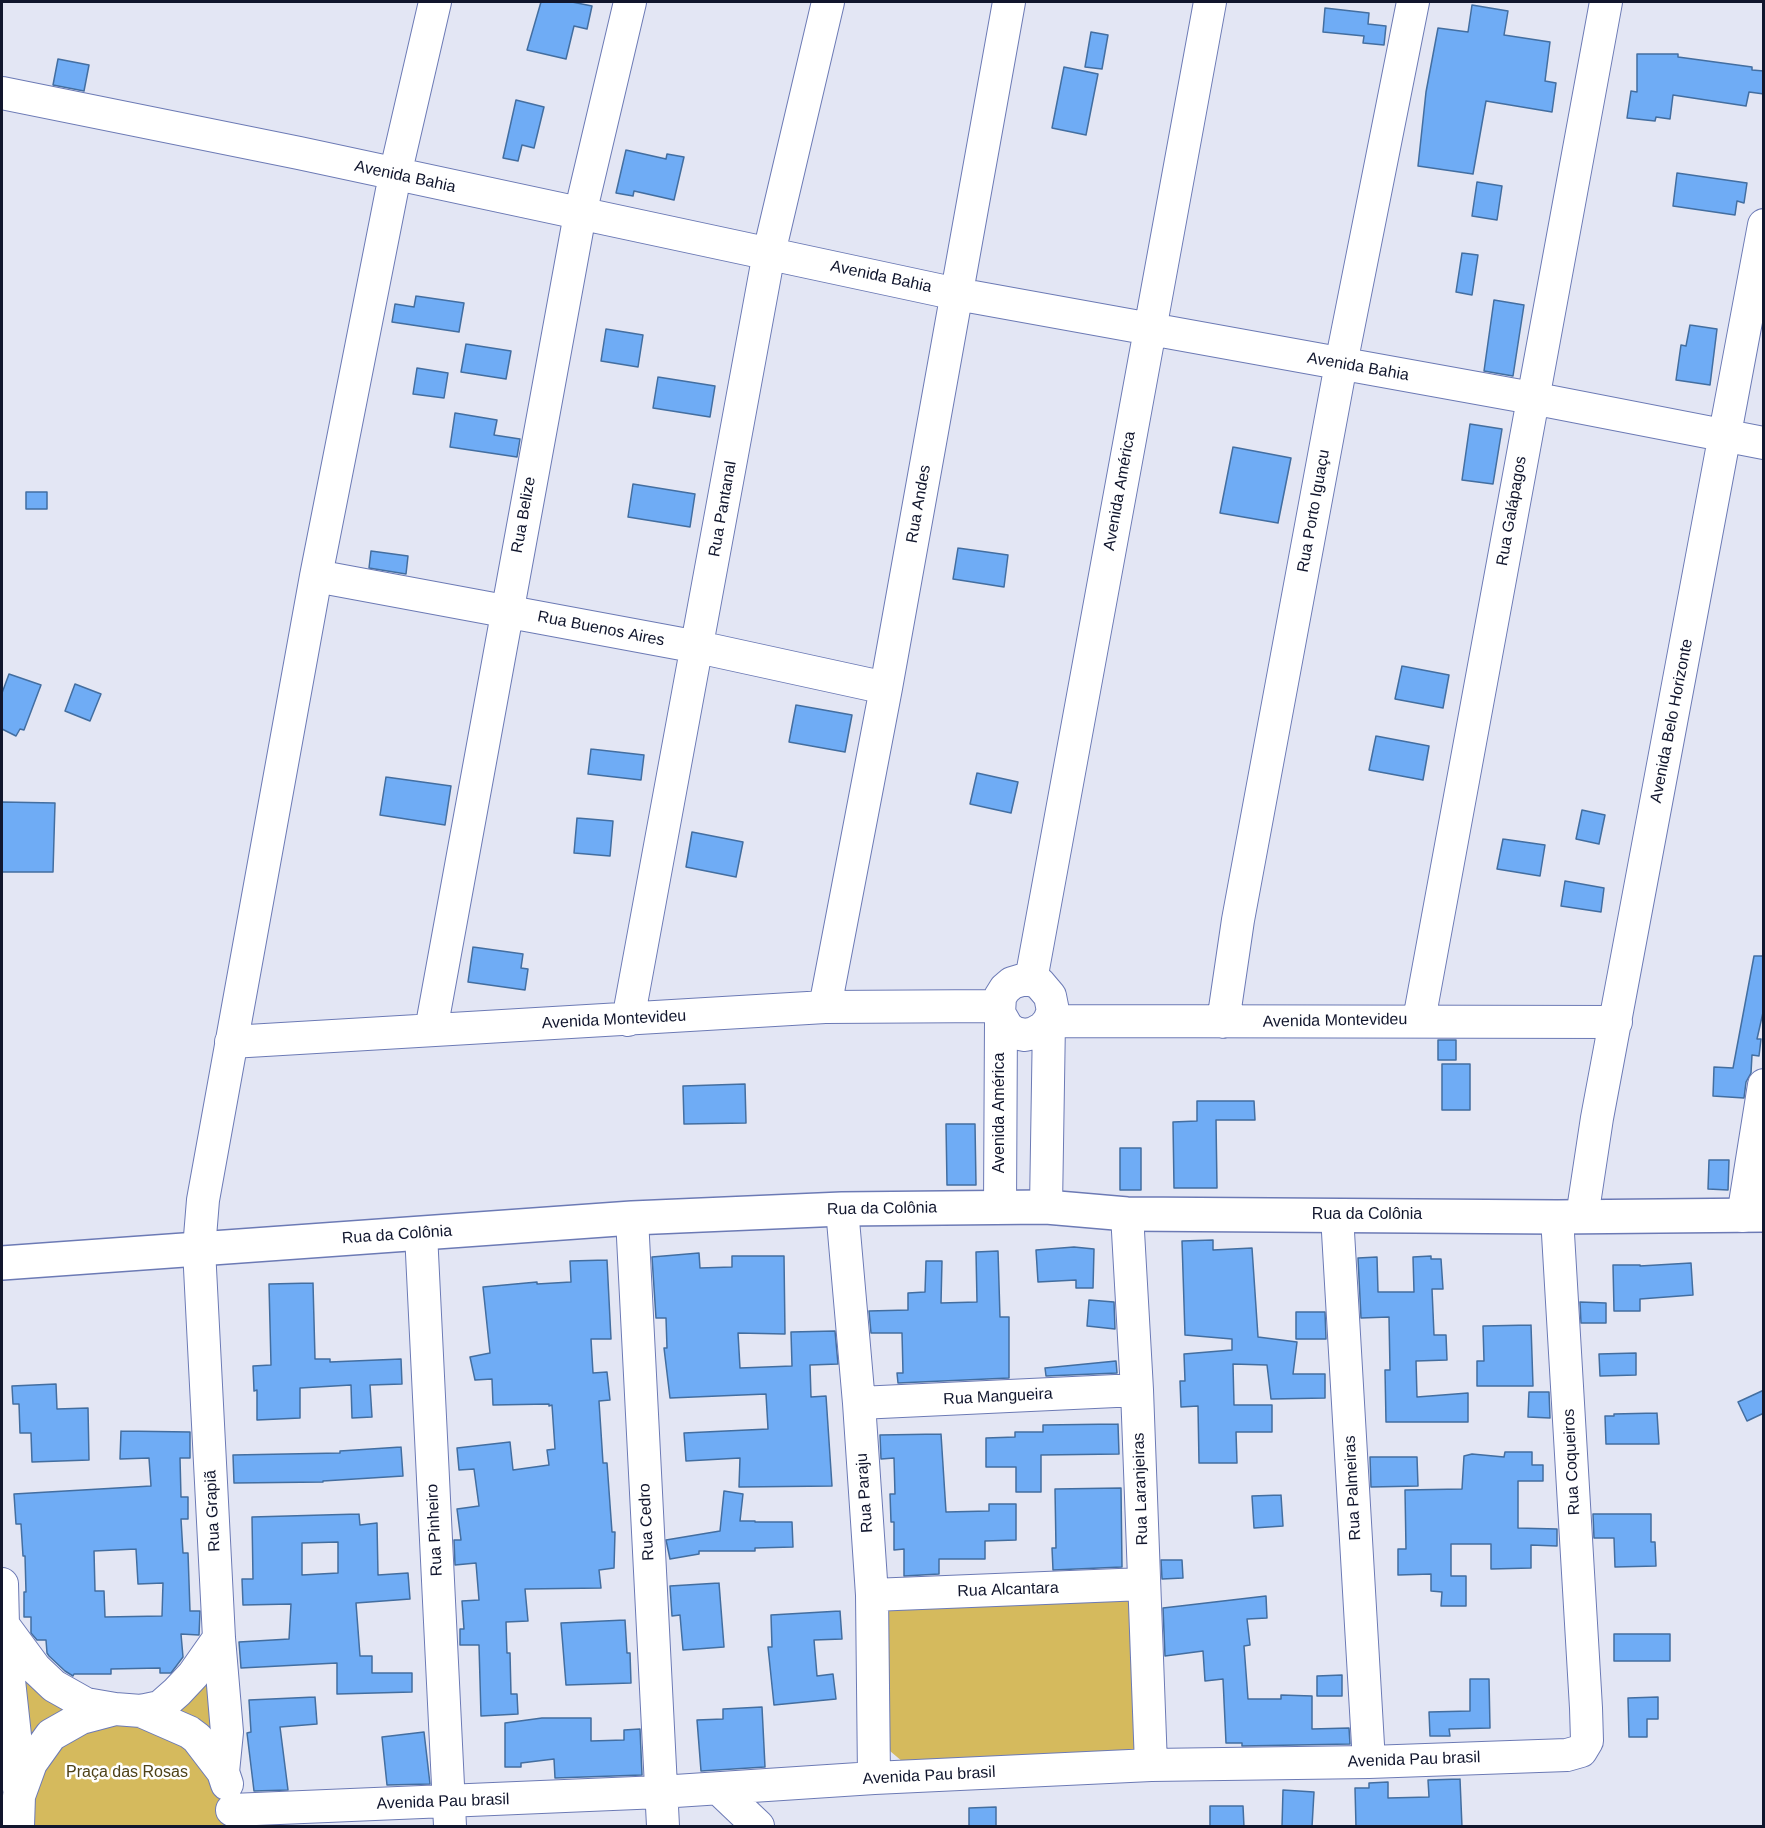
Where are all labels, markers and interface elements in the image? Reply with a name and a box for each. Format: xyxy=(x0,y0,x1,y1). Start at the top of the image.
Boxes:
street label: Avenida Bahia xyxy=(353,157,457,197)
street label: Avenida Bahia xyxy=(829,257,933,297)
street label: Avenida Bahia xyxy=(1306,349,1410,385)
street label: Avenida América xyxy=(1100,430,1140,552)
street label: Rua Porto Iguaçu xyxy=(1294,448,1334,574)
street label: Rua Galápagos xyxy=(1493,455,1531,567)
street label: Rua Pantanal xyxy=(705,460,741,558)
street label: Rua Andes xyxy=(903,463,935,545)
street label: Rua Belize xyxy=(508,475,540,555)
street label: Rua Buenos Aires xyxy=(536,607,666,651)
street label: Avenida Belo Horizonte xyxy=(1647,637,1697,805)
street label: Avenida Montevideu xyxy=(541,1007,687,1033)
street label: Avenida Montevideu xyxy=(1262,1010,1408,1032)
street label: Avenida América xyxy=(990,1053,1010,1173)
street label: Rua da Colônia xyxy=(827,1198,937,1220)
street label: Rua da Colônia xyxy=(1312,1205,1422,1225)
street label: Rua da Colônia xyxy=(341,1222,453,1248)
street label: Rua Mangueira xyxy=(943,1385,1053,1409)
street label: Rua Coqueiros xyxy=(1560,1408,1584,1516)
street label: Rua Laranjeiras xyxy=(1129,1432,1153,1546)
street label: Rua Palmeiras xyxy=(1341,1435,1365,1541)
street label: Rua Paraju xyxy=(853,1452,877,1534)
street label: Rua Grapiã xyxy=(201,1470,225,1552)
street label: Rua Pinheiro xyxy=(423,1483,447,1577)
street label: Rua Cedro xyxy=(635,1483,659,1561)
street label: Rua Alcantara xyxy=(957,1579,1059,1601)
street label: Avenida Pau brasil xyxy=(1347,1748,1481,1772)
park label: Praça das Rosas xyxy=(66,1763,188,1783)
street label: Avenida Pau brasil xyxy=(862,1763,996,1789)
street label: Avenida Pau brasil xyxy=(376,1790,510,1814)

